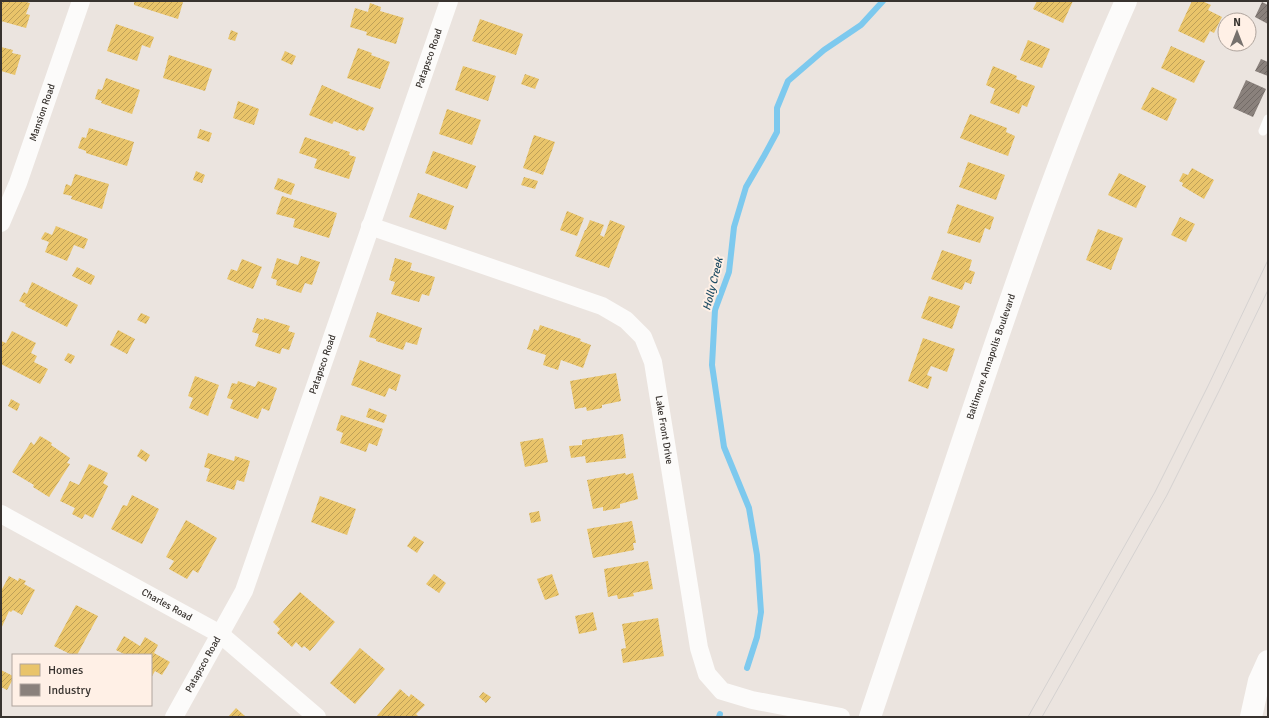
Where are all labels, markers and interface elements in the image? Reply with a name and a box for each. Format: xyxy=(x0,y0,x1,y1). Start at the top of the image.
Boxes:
north arrow xyxy=(1217,12,1257,52)
text: N xyxy=(1233,16,1241,29)
street label: Patapsco Road xyxy=(413,27,445,90)
street label: Mansion Road xyxy=(27,82,58,143)
water label: Holly Creek xyxy=(700,255,726,312)
street label: Baltimore Annapolis Boulevard xyxy=(964,292,1018,421)
street label: Patapsco Road xyxy=(307,333,339,396)
street label: Lake Front Drive xyxy=(652,395,675,465)
street label: Charles Road xyxy=(139,586,194,624)
street label: Patapsco Road xyxy=(183,634,223,695)
legend xyxy=(12,654,152,706)
text: Homes xyxy=(48,663,83,678)
text: Industry xyxy=(48,683,91,698)

